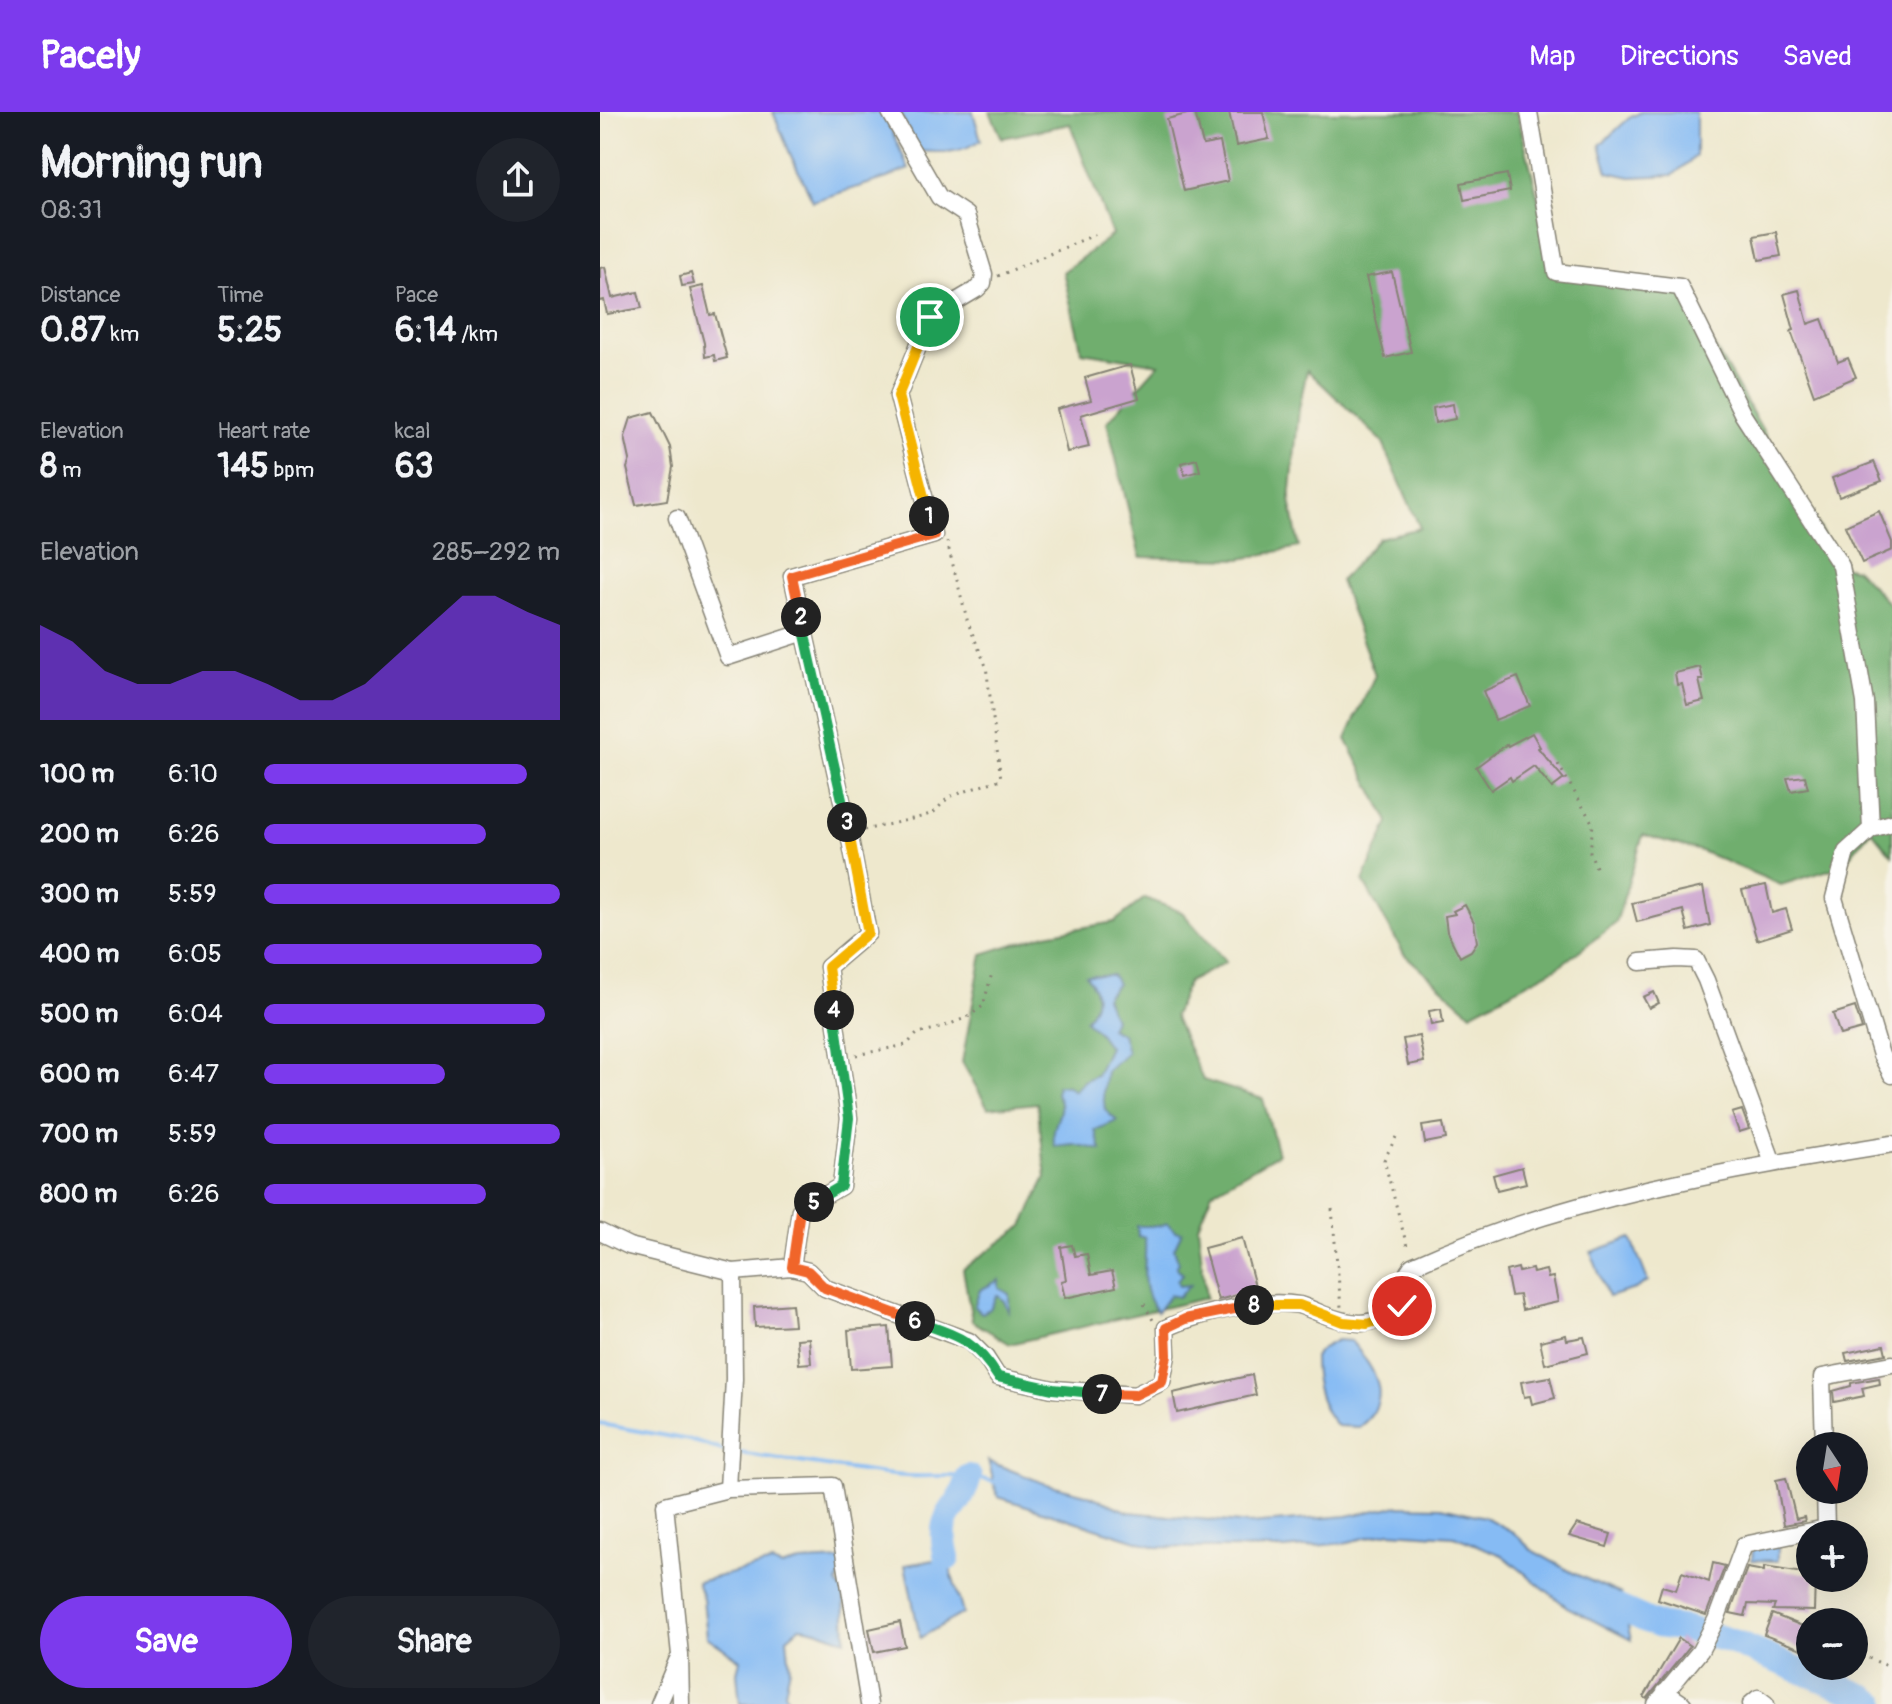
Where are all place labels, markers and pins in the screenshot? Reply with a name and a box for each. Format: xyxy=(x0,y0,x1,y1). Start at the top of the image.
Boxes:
pin xyxy=(896,283,964,351)
pin: 1 xyxy=(909,496,949,536)
pin: 2 xyxy=(781,597,821,637)
pin: 3 xyxy=(827,802,867,842)
pin: 4 xyxy=(814,990,854,1030)
pin: 5 xyxy=(794,1182,834,1222)
pin xyxy=(1368,1272,1436,1340)
pin: 8 xyxy=(1234,1285,1274,1325)
pin: 6 xyxy=(895,1301,935,1341)
pin: 7 xyxy=(1082,1374,1122,1414)

